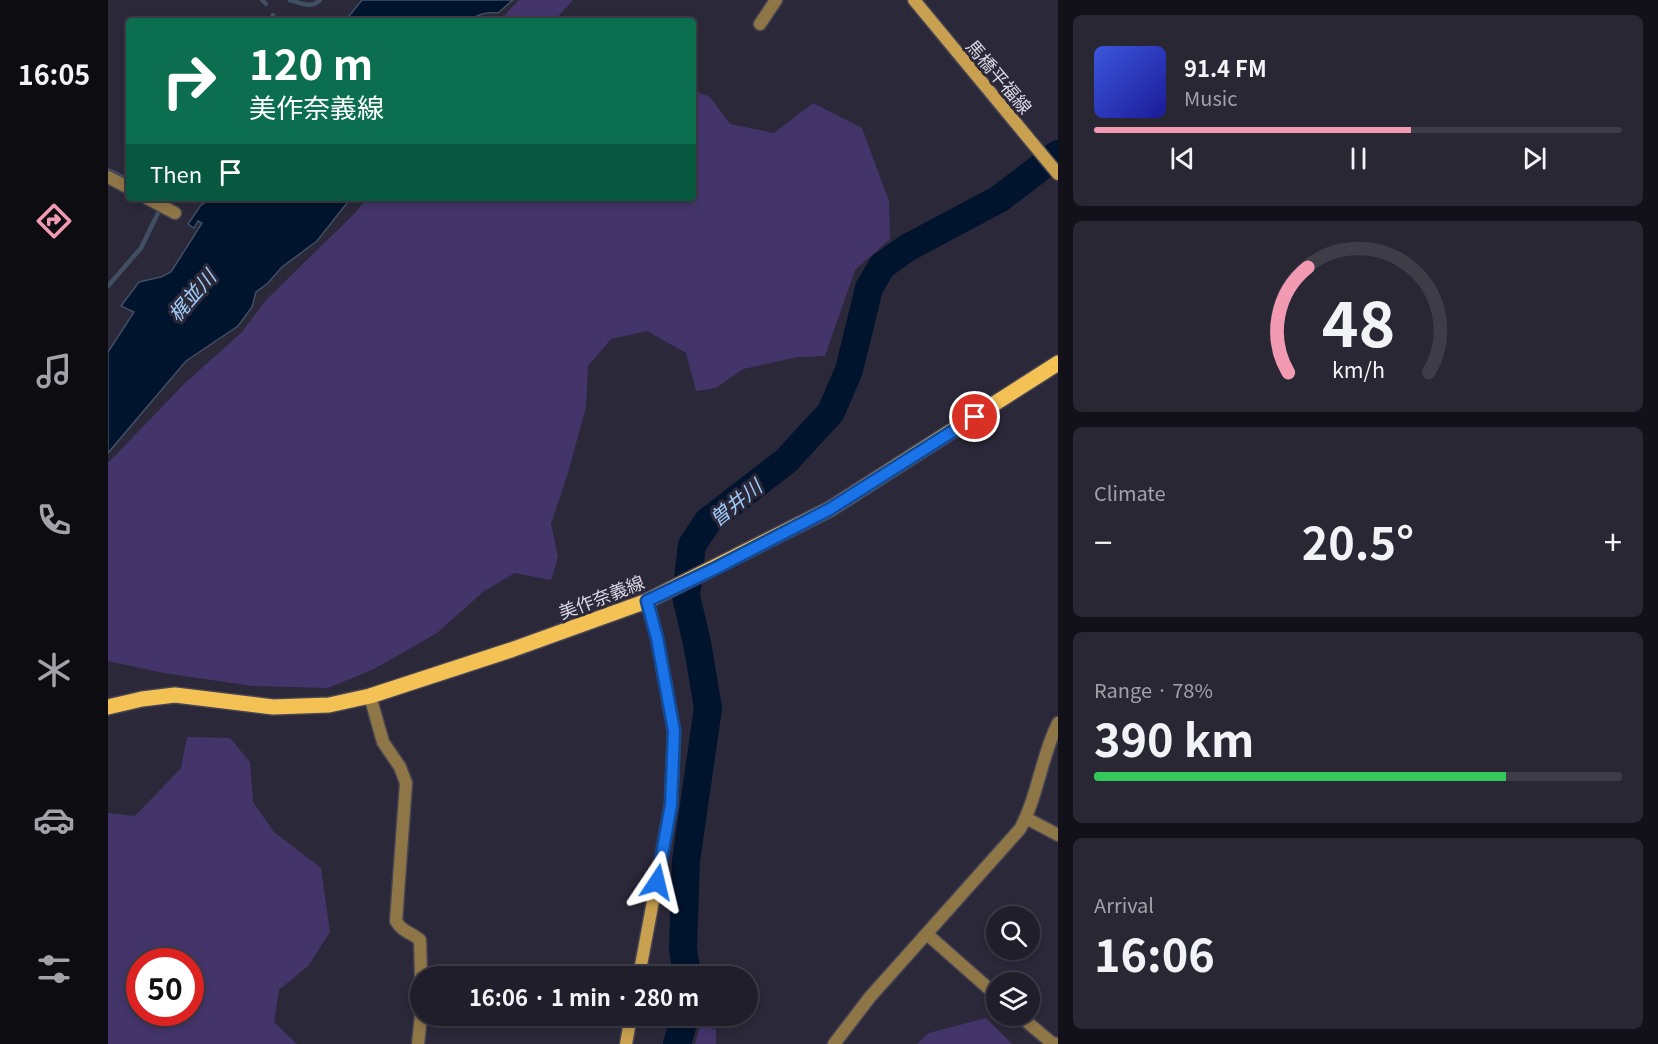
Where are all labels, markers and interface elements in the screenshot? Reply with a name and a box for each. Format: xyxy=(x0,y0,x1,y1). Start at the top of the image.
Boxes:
text: 120 m xyxy=(249,31,373,92)
street label: 馬橋平福線 xyxy=(961,33,1039,119)
icon: right xyxy=(150,42,228,120)
text: 91.4 FM xyxy=(1184,51,1267,83)
text: 16:05 xyxy=(18,54,90,93)
text: Music xyxy=(1184,83,1237,112)
text: 美作奈義線 xyxy=(249,87,384,126)
icon: previous xyxy=(1166,142,1199,175)
icon: pause xyxy=(1342,142,1375,175)
icon: next xyxy=(1518,142,1551,175)
icon: arrive xyxy=(214,156,247,189)
text: Then xyxy=(150,157,202,189)
icon: directions xyxy=(33,200,75,242)
water label: 梶並川 xyxy=(160,261,223,327)
text: 48 xyxy=(1321,275,1395,365)
icon: music xyxy=(33,350,75,392)
text: km/h xyxy=(1331,354,1385,385)
pin xyxy=(949,391,1000,442)
icon: arrive xyxy=(958,400,991,433)
water label: 曽井川 xyxy=(703,471,769,532)
text: Climate xyxy=(1094,478,1166,507)
icon: phone xyxy=(33,499,75,541)
text: 20.5° xyxy=(1302,508,1414,573)
text: − xyxy=(1094,517,1112,565)
text: + xyxy=(1604,517,1622,565)
street label: 美作奈義線 xyxy=(554,568,648,624)
icon: climate xyxy=(33,649,75,691)
text: Range · 78% xyxy=(1094,675,1213,704)
text: 390 km xyxy=(1094,705,1254,770)
icon: car xyxy=(33,799,75,841)
position arrow xyxy=(625,850,689,914)
text: Arrival xyxy=(1094,890,1154,919)
map controls xyxy=(986,906,1040,1026)
button: search xyxy=(986,906,1040,960)
text: 16:06 xyxy=(1094,920,1215,985)
icon: filters xyxy=(33,948,75,990)
speed limit sign: 50 xyxy=(126,948,204,1026)
button: layers xyxy=(986,972,1040,1026)
text: 16:06 · 1 min · 280 m xyxy=(469,980,699,1012)

